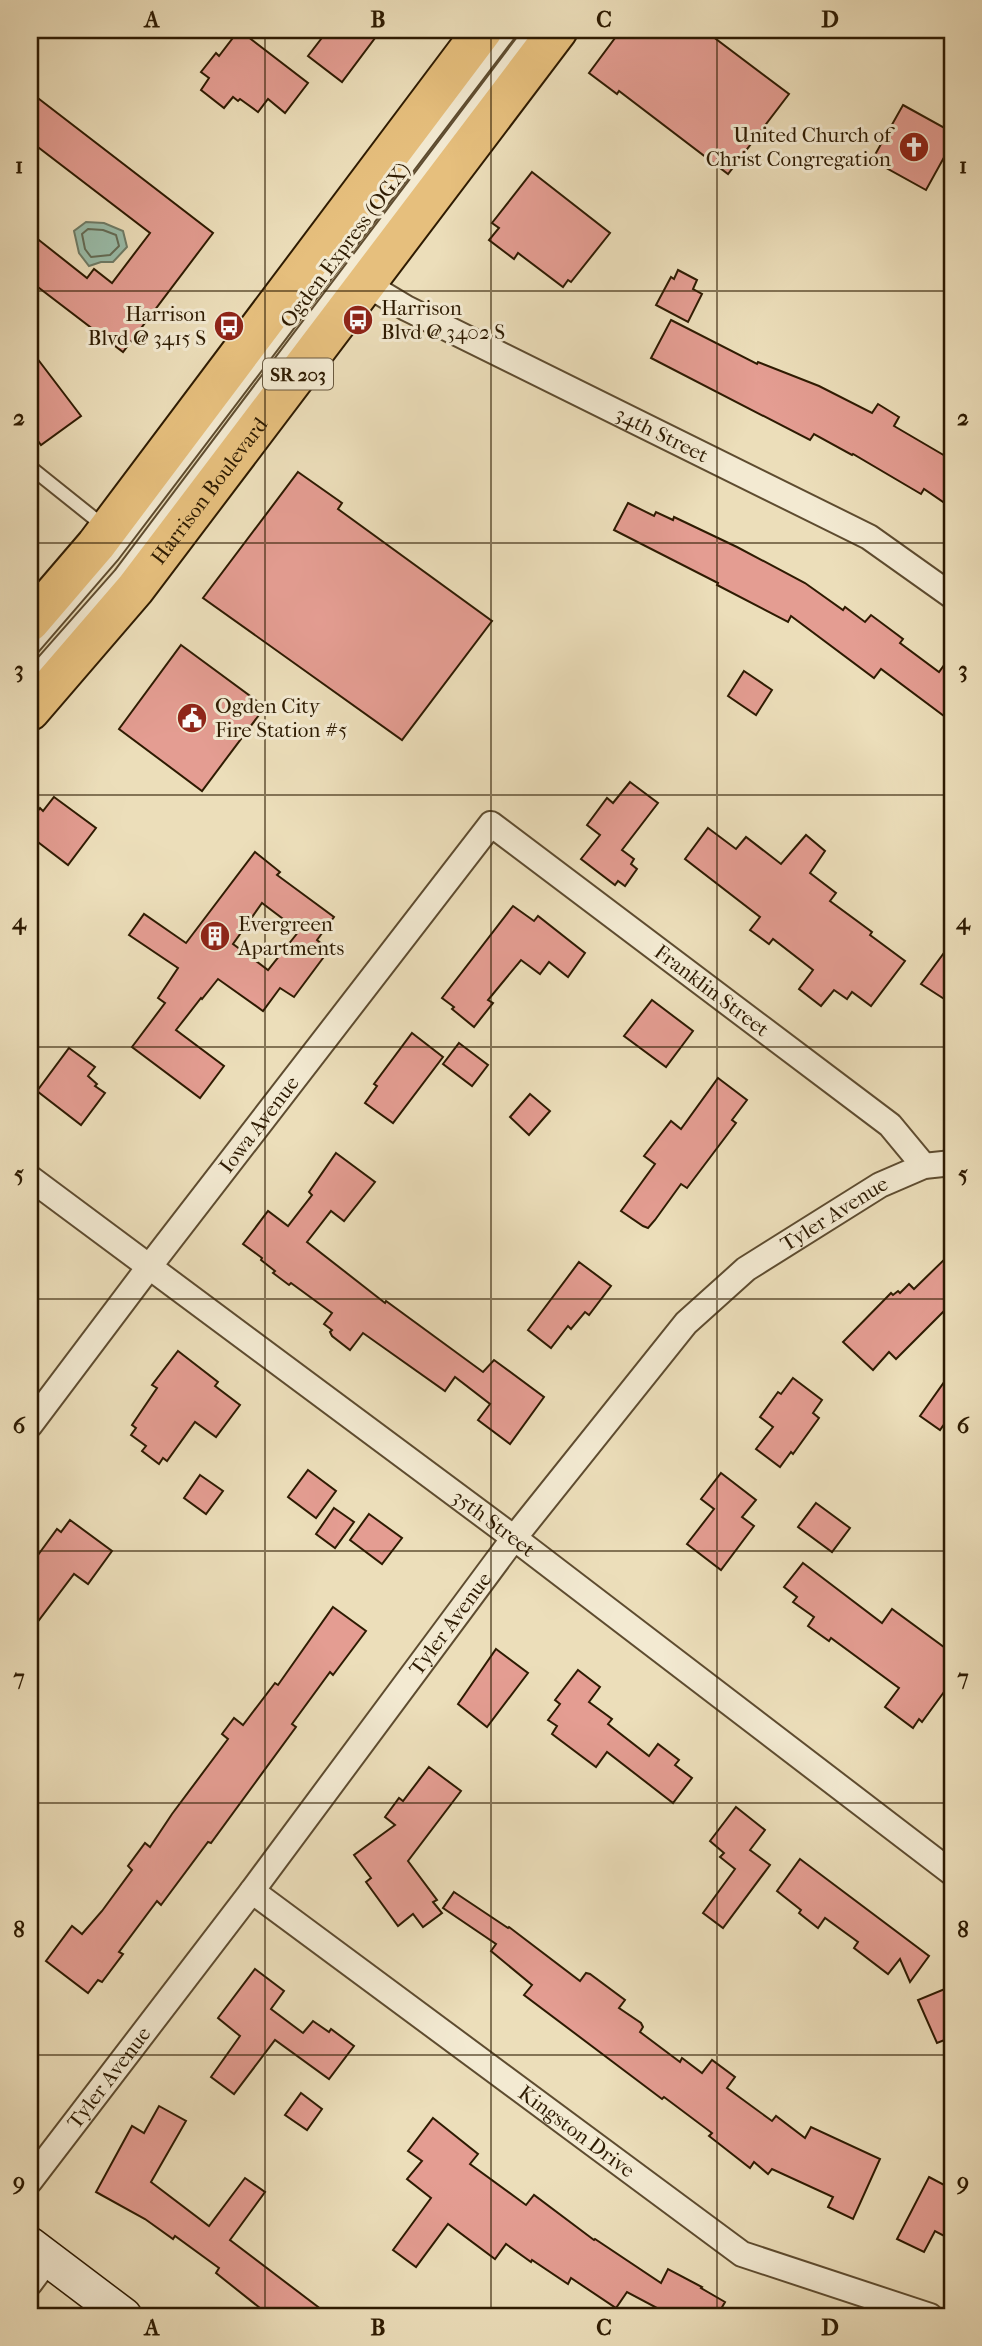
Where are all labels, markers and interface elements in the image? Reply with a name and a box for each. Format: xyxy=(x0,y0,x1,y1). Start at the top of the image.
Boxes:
text: A xyxy=(143,6,161,33)
text: B xyxy=(371,6,386,33)
text: C xyxy=(596,6,612,33)
text: D xyxy=(821,6,839,33)
place label: United Church of Christ Congregation xyxy=(706,123,895,171)
church icon: United Church of Christ Congregation xyxy=(897,130,931,164)
text: 1 xyxy=(15,152,23,179)
text: 1 xyxy=(959,152,967,179)
street label: Ogden Express (OGX) xyxy=(275,158,415,332)
place label: Harrison Blvd @ 3402 S xyxy=(381,296,505,344)
place label: Harrison Blvd @ 3415 S xyxy=(88,302,206,350)
bus stop icon: Harrison Blvd @ 3402 S xyxy=(341,303,375,337)
bus stop icon: Harrison Blvd @ 3415 S xyxy=(212,309,246,343)
road number: SR 203 xyxy=(263,358,333,390)
street label: 34th Street xyxy=(612,402,712,468)
text: 2 xyxy=(13,404,25,431)
text: 2 xyxy=(957,404,969,431)
street label: Harrison Boulevard xyxy=(146,412,273,569)
text: 3 xyxy=(14,656,24,683)
text: 3 xyxy=(958,656,968,683)
place label: Ogden City Fire Station #5 xyxy=(215,694,347,742)
public building icon: Ogden City Fire Station #5 xyxy=(175,701,209,735)
text: 4 xyxy=(11,908,27,935)
text: 4 xyxy=(955,908,971,935)
place label: Evergreen Apartments xyxy=(237,912,345,960)
building icon: Evergreen Apartments xyxy=(198,919,232,953)
street label: Franklin Street xyxy=(650,940,774,1042)
street label: Iowa Avenue xyxy=(214,1071,304,1177)
text: 5 xyxy=(14,1160,24,1187)
text: 5 xyxy=(958,1160,968,1187)
street label: Tyler Avenue xyxy=(776,1171,891,1256)
text: 6 xyxy=(13,1412,26,1439)
text: 6 xyxy=(957,1412,970,1439)
street label: 35th Street xyxy=(448,1484,540,1562)
street label: Tyler Avenue xyxy=(404,1568,496,1680)
text: 7 xyxy=(12,1664,25,1691)
text: 7 xyxy=(956,1664,969,1691)
text: 8 xyxy=(13,1916,25,1943)
text: 8 xyxy=(957,1916,969,1943)
street label: Tyler Avenue xyxy=(62,2022,156,2134)
street label: Kingston Drive xyxy=(514,2081,640,2182)
text: 9 xyxy=(12,2168,25,2195)
text: 9 xyxy=(956,2168,969,2195)
text: A xyxy=(143,2314,161,2341)
text: B xyxy=(371,2314,386,2341)
text: C xyxy=(596,2314,612,2341)
text: D xyxy=(821,2314,839,2341)

